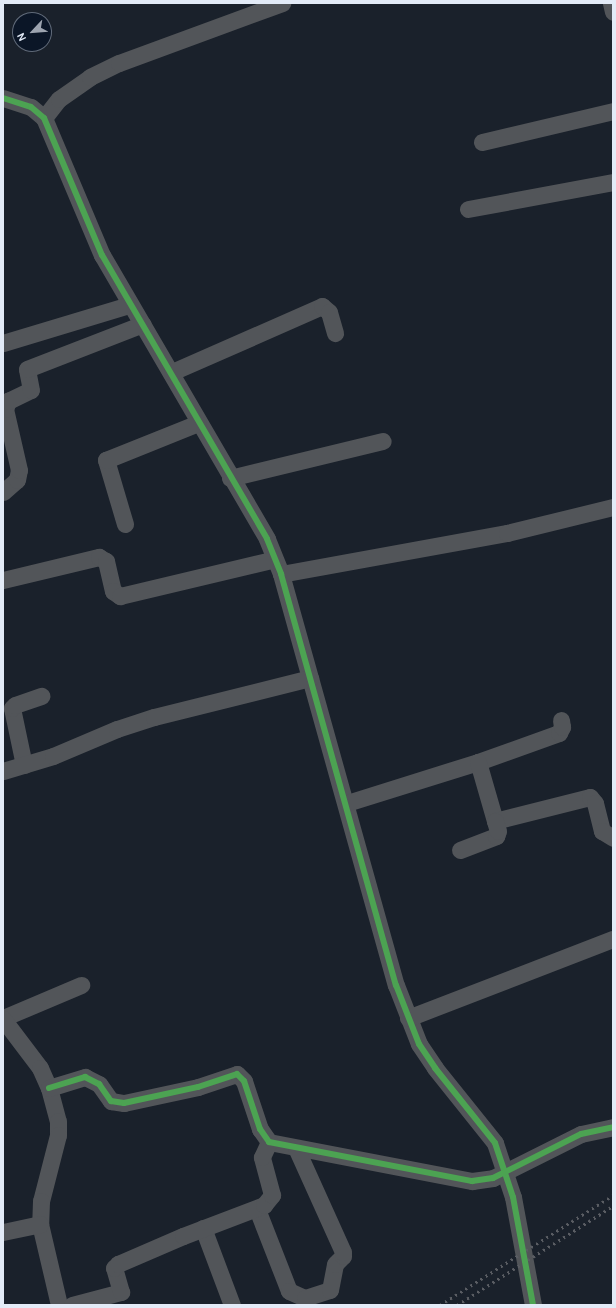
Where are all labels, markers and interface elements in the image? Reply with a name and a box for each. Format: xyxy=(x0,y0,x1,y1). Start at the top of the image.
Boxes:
north arrow xyxy=(12,12,52,52)
text: N xyxy=(14,31,29,43)

